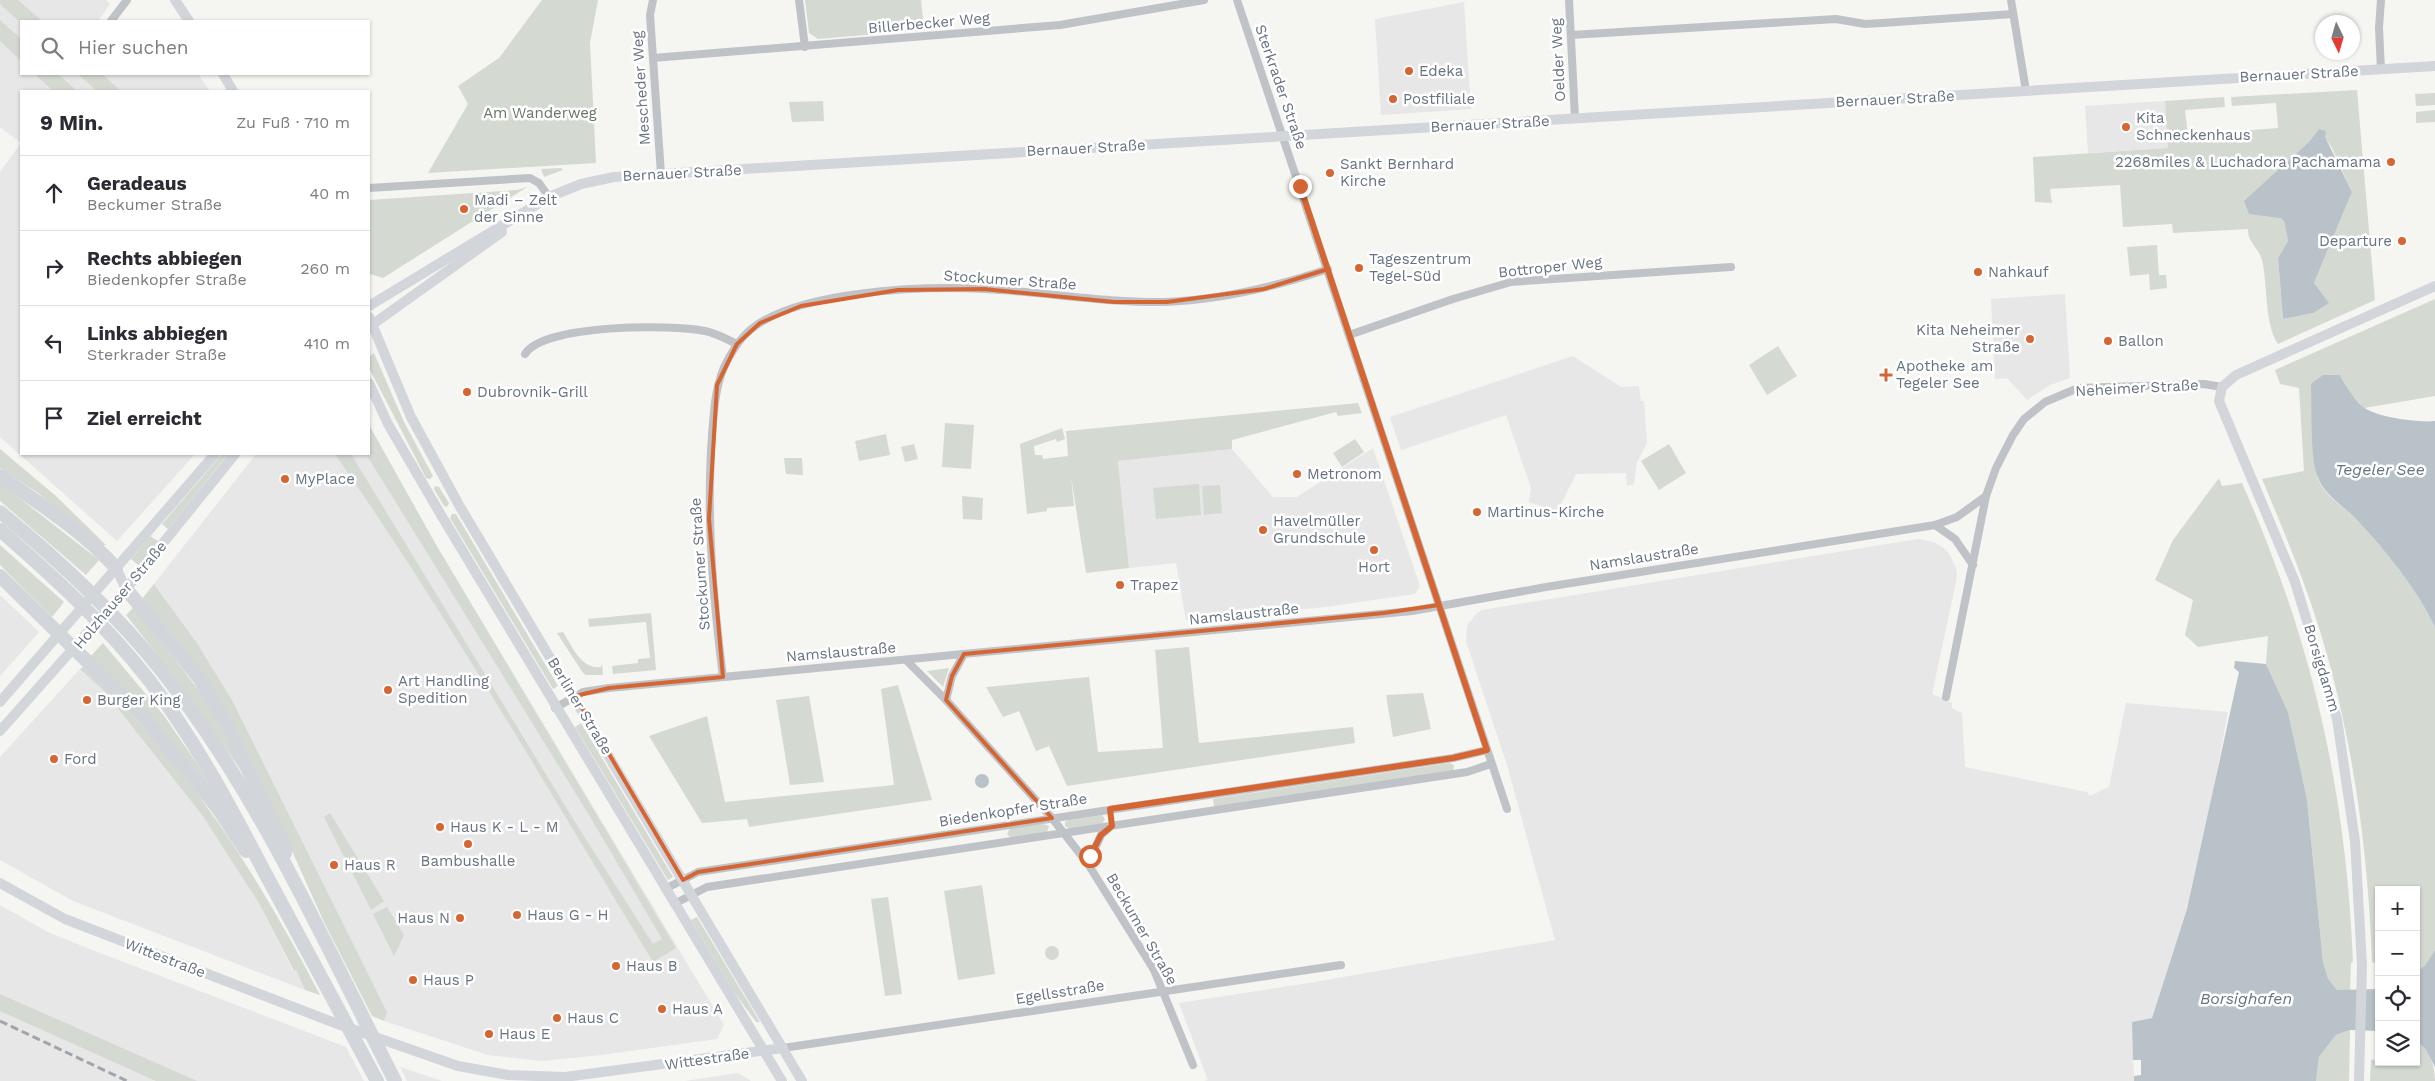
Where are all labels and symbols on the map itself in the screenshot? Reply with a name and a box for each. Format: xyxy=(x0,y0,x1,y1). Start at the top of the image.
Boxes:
street label: Billerbecker Weg xyxy=(867,9,991,37)
north arrow xyxy=(2315,15,2360,60)
street label: Oelder Weg xyxy=(1547,18,1569,102)
street label: Sterkrader Straße xyxy=(1251,22,1311,152)
street label: Mescheder Weg xyxy=(628,30,654,146)
place label: Edeka xyxy=(1419,62,1464,80)
street label: Bernauer Straße xyxy=(2239,62,2359,86)
marker: Edeka xyxy=(1403,65,1415,77)
street label: Bernauer Straße xyxy=(1835,87,1955,111)
place label: Postfiliale xyxy=(1403,90,1475,108)
marker: Postfiliale xyxy=(1387,93,1399,105)
park label: Am Wanderweg xyxy=(483,104,597,122)
place label: Kita Schneckenhaus xyxy=(2136,109,2251,144)
street label: Bernauer Straße xyxy=(1430,112,1550,136)
marker: Kita Schneckenhaus xyxy=(2120,121,2132,133)
street label: Bernauer Straße xyxy=(1026,136,1146,160)
place label: 2268miles & Luchadora Pachamama xyxy=(2115,153,2382,171)
place label: Sankt Bernhard Kirche xyxy=(1340,155,1454,190)
marker: 2268miles & Luchadora Pachamama xyxy=(2385,156,2397,168)
street label: Bernauer Straße xyxy=(622,161,742,185)
marker: Sankt Bernhard Kirche xyxy=(1324,167,1336,179)
route end xyxy=(1289,175,1312,198)
place label: Madi – Zelt der Sinne xyxy=(474,191,558,226)
marker: Madi – Zelt der Sinne xyxy=(458,203,470,215)
place label: Departure xyxy=(2319,232,2392,250)
marker: Departure xyxy=(2396,235,2408,247)
place label: Tageszentrum Tegel-Süd xyxy=(1369,250,1471,285)
street label: Bottroper Weg xyxy=(1497,253,1603,281)
marker: Tageszentrum Tegel-Süd xyxy=(1353,262,1365,274)
place label: Nahkauf xyxy=(1988,263,2049,281)
street label: Stockumer Straße xyxy=(943,266,1077,294)
marker: Nahkauf xyxy=(1972,266,1984,278)
place label: Kita Neheimer Straße xyxy=(1916,321,2020,356)
place label: Ballon xyxy=(2118,332,2164,350)
marker: Kita Neheimer Straße xyxy=(2024,333,2036,345)
marker: Ballon xyxy=(2102,335,2114,347)
place label: Apotheke am Tegeler See xyxy=(1896,357,1993,392)
marker: Apotheke am Tegeler See xyxy=(1880,369,1892,381)
street label: Neheimer Straße xyxy=(2075,376,2199,400)
place label: Dubrovnik-Grill xyxy=(477,383,588,401)
marker: Dubrovnik-Grill xyxy=(461,386,473,398)
water label: Tegeler See xyxy=(2335,460,2425,479)
place label: Metronom xyxy=(1307,465,1382,483)
marker: Metronom xyxy=(1291,468,1303,480)
place label: MyPlace xyxy=(295,470,355,488)
marker: MyPlace xyxy=(279,473,291,485)
street label: Stockumer Straße xyxy=(686,497,714,631)
place label: Martinus-Kirche xyxy=(1487,503,1604,521)
marker: Martinus-Kirche xyxy=(1471,506,1483,518)
place label: Havelmüller Grundschule xyxy=(1273,512,1366,547)
marker: Havelmüller Grundschule xyxy=(1257,524,1269,536)
street label: Holzhauser Straße xyxy=(70,537,170,653)
street label: Namslaustraße xyxy=(1588,539,1700,575)
marker: Hort xyxy=(1368,544,1380,556)
place label: Hort xyxy=(1358,558,1391,576)
place label: Trapez xyxy=(1130,576,1179,594)
marker: Trapez xyxy=(1114,579,1126,591)
street label: Namslaustraße xyxy=(1188,599,1300,629)
street label: Borsigdamm xyxy=(2300,622,2344,714)
street label: Namslaustraße xyxy=(785,638,897,666)
street label: Berliner Straße xyxy=(544,654,616,758)
place label: Art Handling Spedition xyxy=(398,672,489,707)
marker: Art Handling Spedition xyxy=(382,684,394,696)
place label: Burger King xyxy=(97,691,180,709)
marker: Burger King xyxy=(81,694,93,706)
place label: Ford xyxy=(64,750,97,768)
marker: Ford xyxy=(48,753,60,765)
street label: Biedenkopfer Straße xyxy=(938,789,1088,831)
place label: Haus K - L - M xyxy=(450,818,558,836)
marker: Haus K - L - M xyxy=(434,821,446,833)
marker: Bambushalle xyxy=(462,838,474,850)
route start xyxy=(1079,845,1102,868)
place label: Bambushalle xyxy=(421,852,515,870)
place label: Haus R xyxy=(344,856,396,874)
marker: Haus R xyxy=(328,859,340,871)
street label: Beckumer Straße xyxy=(1103,870,1181,988)
place label: Haus G - H xyxy=(527,906,608,924)
place label: Haus N xyxy=(397,909,450,927)
marker: Haus G - H xyxy=(511,909,523,921)
marker: Haus N xyxy=(454,912,466,924)
street label: Wittestraße xyxy=(122,934,208,982)
place label: Haus B xyxy=(626,957,677,975)
marker: Haus B xyxy=(610,960,622,972)
place label: Haus P xyxy=(423,971,474,989)
marker: Haus P xyxy=(407,974,419,986)
street label: Egellsstraße xyxy=(1014,976,1106,1008)
water label: Borsighafen xyxy=(2200,989,2292,1008)
place label: Haus A xyxy=(672,1000,723,1018)
marker: Haus A xyxy=(656,1003,668,1015)
place label: Haus C xyxy=(567,1009,619,1027)
marker: Haus C xyxy=(551,1012,563,1024)
place label: Haus E xyxy=(499,1025,550,1043)
marker: Haus E xyxy=(483,1028,495,1040)
street label: Wittestraße xyxy=(664,1044,750,1074)

